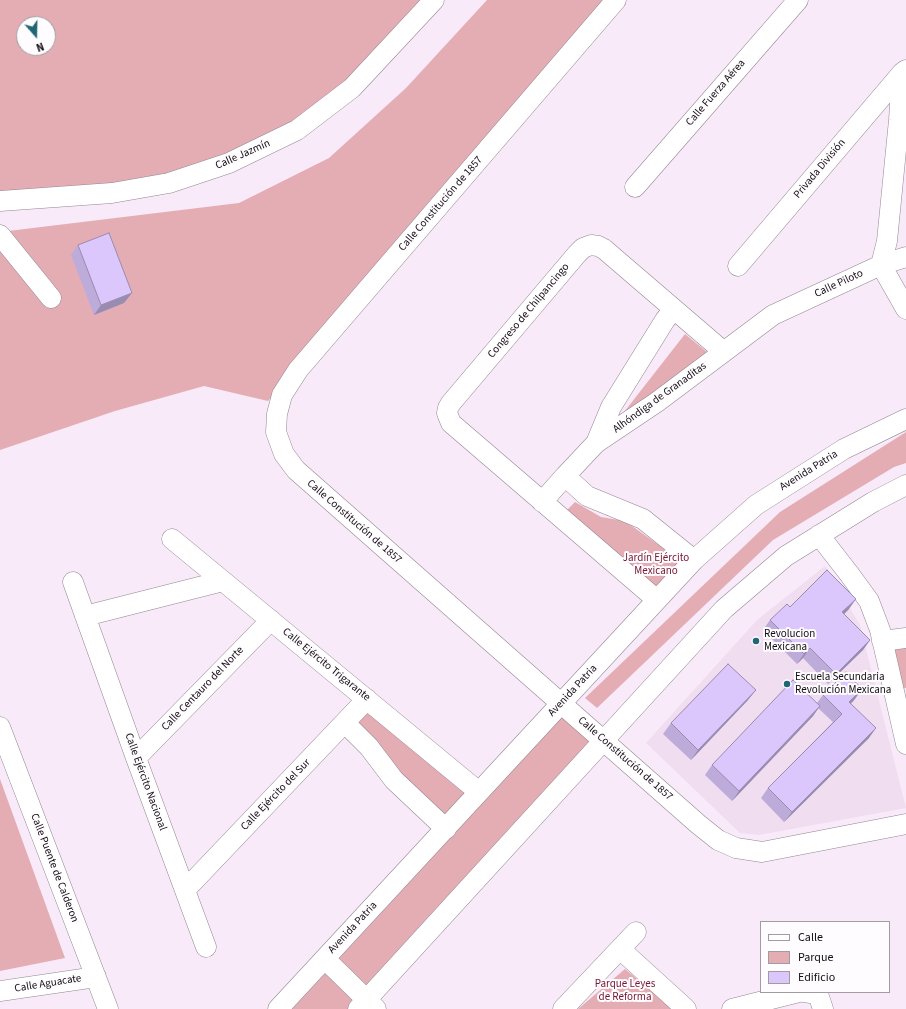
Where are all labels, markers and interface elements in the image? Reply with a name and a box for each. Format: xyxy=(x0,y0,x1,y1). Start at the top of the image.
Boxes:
north arrow xyxy=(16,16,56,56)
text: N xyxy=(34,39,46,55)
street label: Calle Fuerza Aérea xyxy=(684,57,748,129)
street label: Calle Jazmín xyxy=(214,137,272,173)
street label: Privada División xyxy=(791,137,849,201)
street label: Calle Constitución de 1857 xyxy=(396,154,486,254)
street label: Congreso de Chilpancingo xyxy=(485,261,573,361)
street label: Calle Piloto xyxy=(813,267,865,301)
street label: Alhóndiga de Granaditas xyxy=(611,360,709,436)
street label: Avenida Patria xyxy=(778,448,840,494)
street label: Calle Constitución de 1857 xyxy=(304,477,404,567)
park label: Jardín Ejército Mexicano xyxy=(623,552,689,578)
street label: Calle Ejército Trigarante xyxy=(279,626,373,704)
place label: Revolucion Mexicana xyxy=(764,628,815,654)
marker: Revolucion Mexicana xyxy=(751,636,761,646)
street label: Calle Centauro del Norte xyxy=(159,644,247,734)
street label: Avenida Patria xyxy=(546,662,600,720)
place label: Escuela Secundaria Revolución Mexicana xyxy=(795,671,891,697)
marker: Escuela Secundaria Revolución Mexicana xyxy=(782,679,792,689)
street label: Calle Constitución de 1857 xyxy=(575,714,675,804)
street label: Calle Ejército Nacional xyxy=(121,731,169,833)
street label: Calle Ejército del Sur xyxy=(238,756,314,834)
street label: Calle Puente de Calderon xyxy=(27,812,81,924)
street label: Avenida Patria xyxy=(326,899,380,957)
legend xyxy=(760,921,890,993)
text: Calle xyxy=(798,929,823,946)
text: Parque xyxy=(798,949,834,966)
text: Edificio xyxy=(798,969,835,986)
street label: Calle Aguacate xyxy=(14,972,82,996)
park label: Parque Leyes de Reforma xyxy=(595,978,655,1004)

